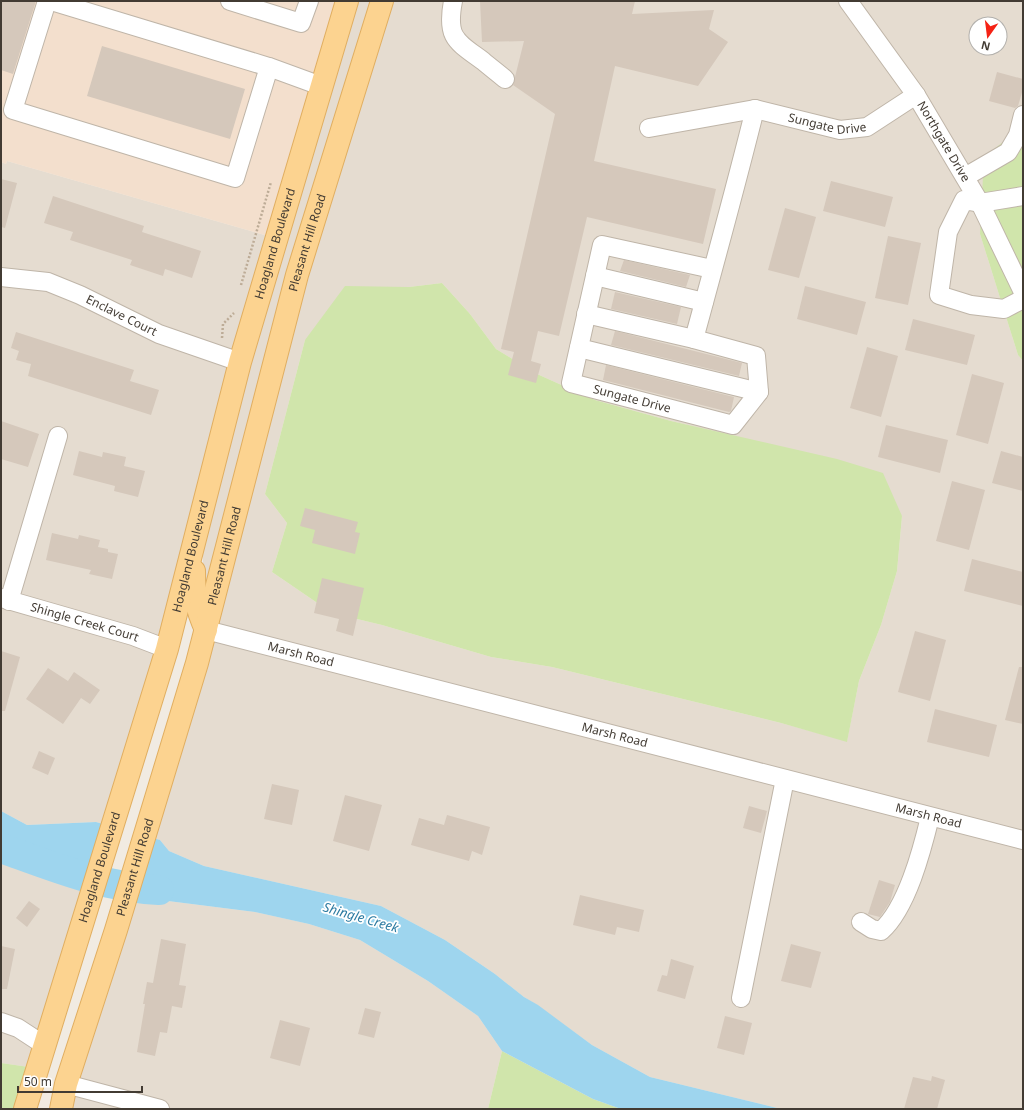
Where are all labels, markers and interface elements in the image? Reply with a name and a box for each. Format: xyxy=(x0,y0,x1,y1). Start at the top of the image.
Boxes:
north arrow xyxy=(968,16,1008,56)
text: N xyxy=(979,38,992,55)
street label: Northgate Drive xyxy=(913,98,975,185)
street label: Sungate Drive xyxy=(787,109,867,138)
street label: Hoagland Boulevard xyxy=(250,186,299,301)
street label: Pleasant Hill Road xyxy=(284,191,330,293)
street label: Enclave Court xyxy=(83,290,161,340)
street label: Sungate Drive xyxy=(591,380,673,417)
street label: Hoagland Boulevard xyxy=(168,498,213,614)
street label: Pleasant Hill Road xyxy=(203,505,245,607)
street label: Shingle Creek Court xyxy=(29,598,142,646)
street label: Marsh Road xyxy=(266,637,336,671)
street label: Marsh Road xyxy=(580,718,650,751)
street label: Marsh Road xyxy=(894,799,964,832)
street label: Hoagland Boulevard xyxy=(74,810,124,925)
street label: Pleasant Hill Road xyxy=(112,816,157,918)
water label: Shingle Creek xyxy=(321,898,401,937)
scale bar xyxy=(18,1068,142,1094)
text: 50 m xyxy=(24,1073,52,1090)

